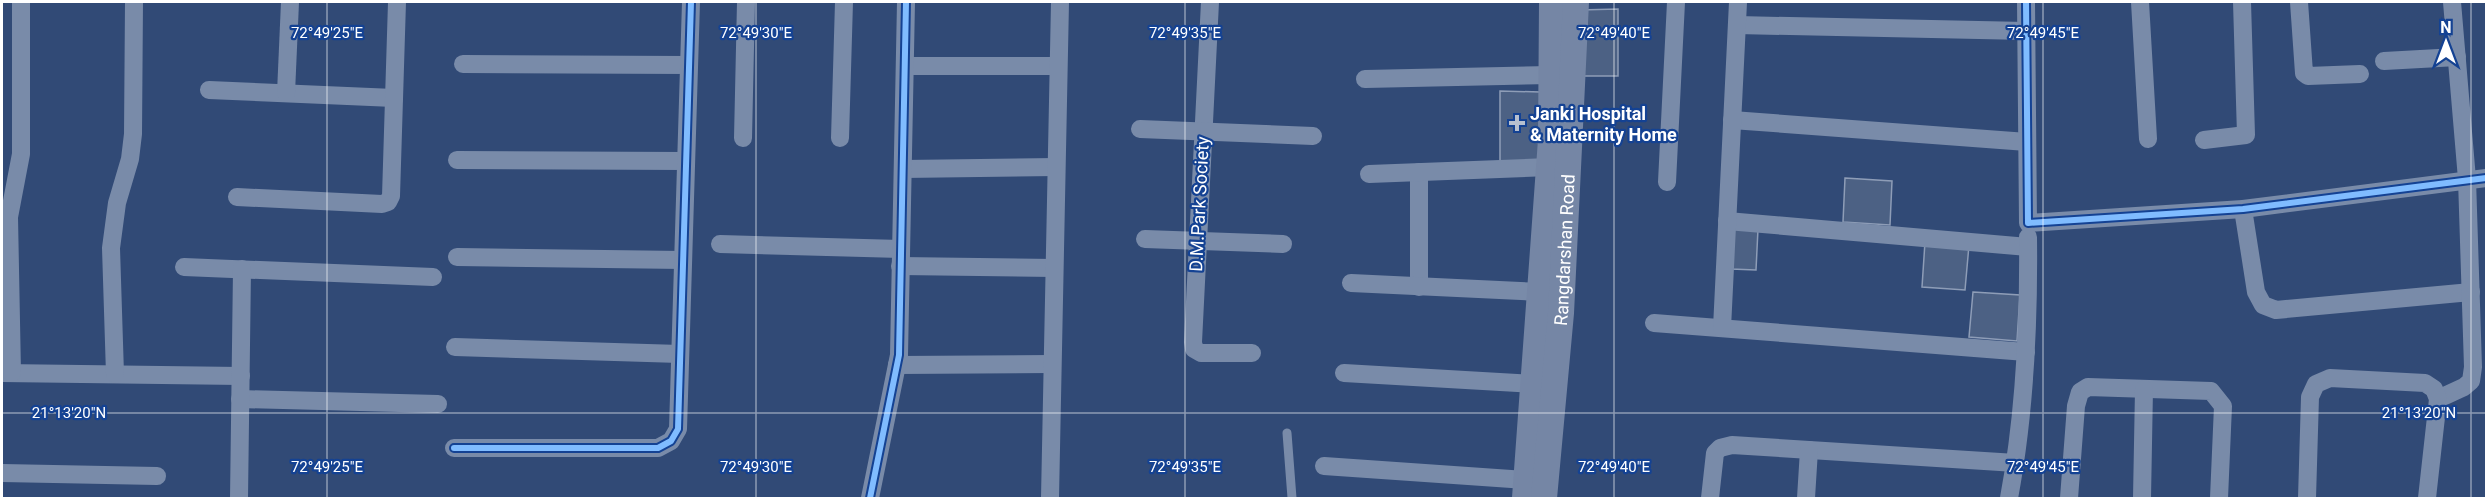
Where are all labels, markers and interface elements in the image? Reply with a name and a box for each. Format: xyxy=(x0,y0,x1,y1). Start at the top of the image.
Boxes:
north arrow xyxy=(2416,12,2476,72)
text: N xyxy=(2440,18,2452,37)
text: 72°49'25"E xyxy=(291,24,364,42)
text: 72°49'30"E xyxy=(720,24,793,42)
text: 72°49'35"E xyxy=(1149,24,1222,42)
text: 72°49'40"E xyxy=(1578,24,1651,42)
text: 72°49'45"E xyxy=(2007,24,2080,42)
place label: Janki Hospital & Maternity Home xyxy=(1530,103,1677,145)
marker: Janki Hospital & Maternity Home xyxy=(1508,114,1526,132)
street label: D.M.Park Society xyxy=(1185,135,1213,272)
street label: Rangdarshan Road xyxy=(1549,174,1578,327)
text: 21°13'20"N xyxy=(32,404,106,422)
text: 21°13'20"N xyxy=(2382,404,2456,422)
text: 72°49'25"E xyxy=(291,458,364,476)
text: 72°49'30"E xyxy=(720,458,793,476)
text: 72°49'35"E xyxy=(1149,458,1222,476)
text: 72°49'40"E xyxy=(1578,458,1651,476)
text: 72°49'45"E xyxy=(2007,458,2080,476)

